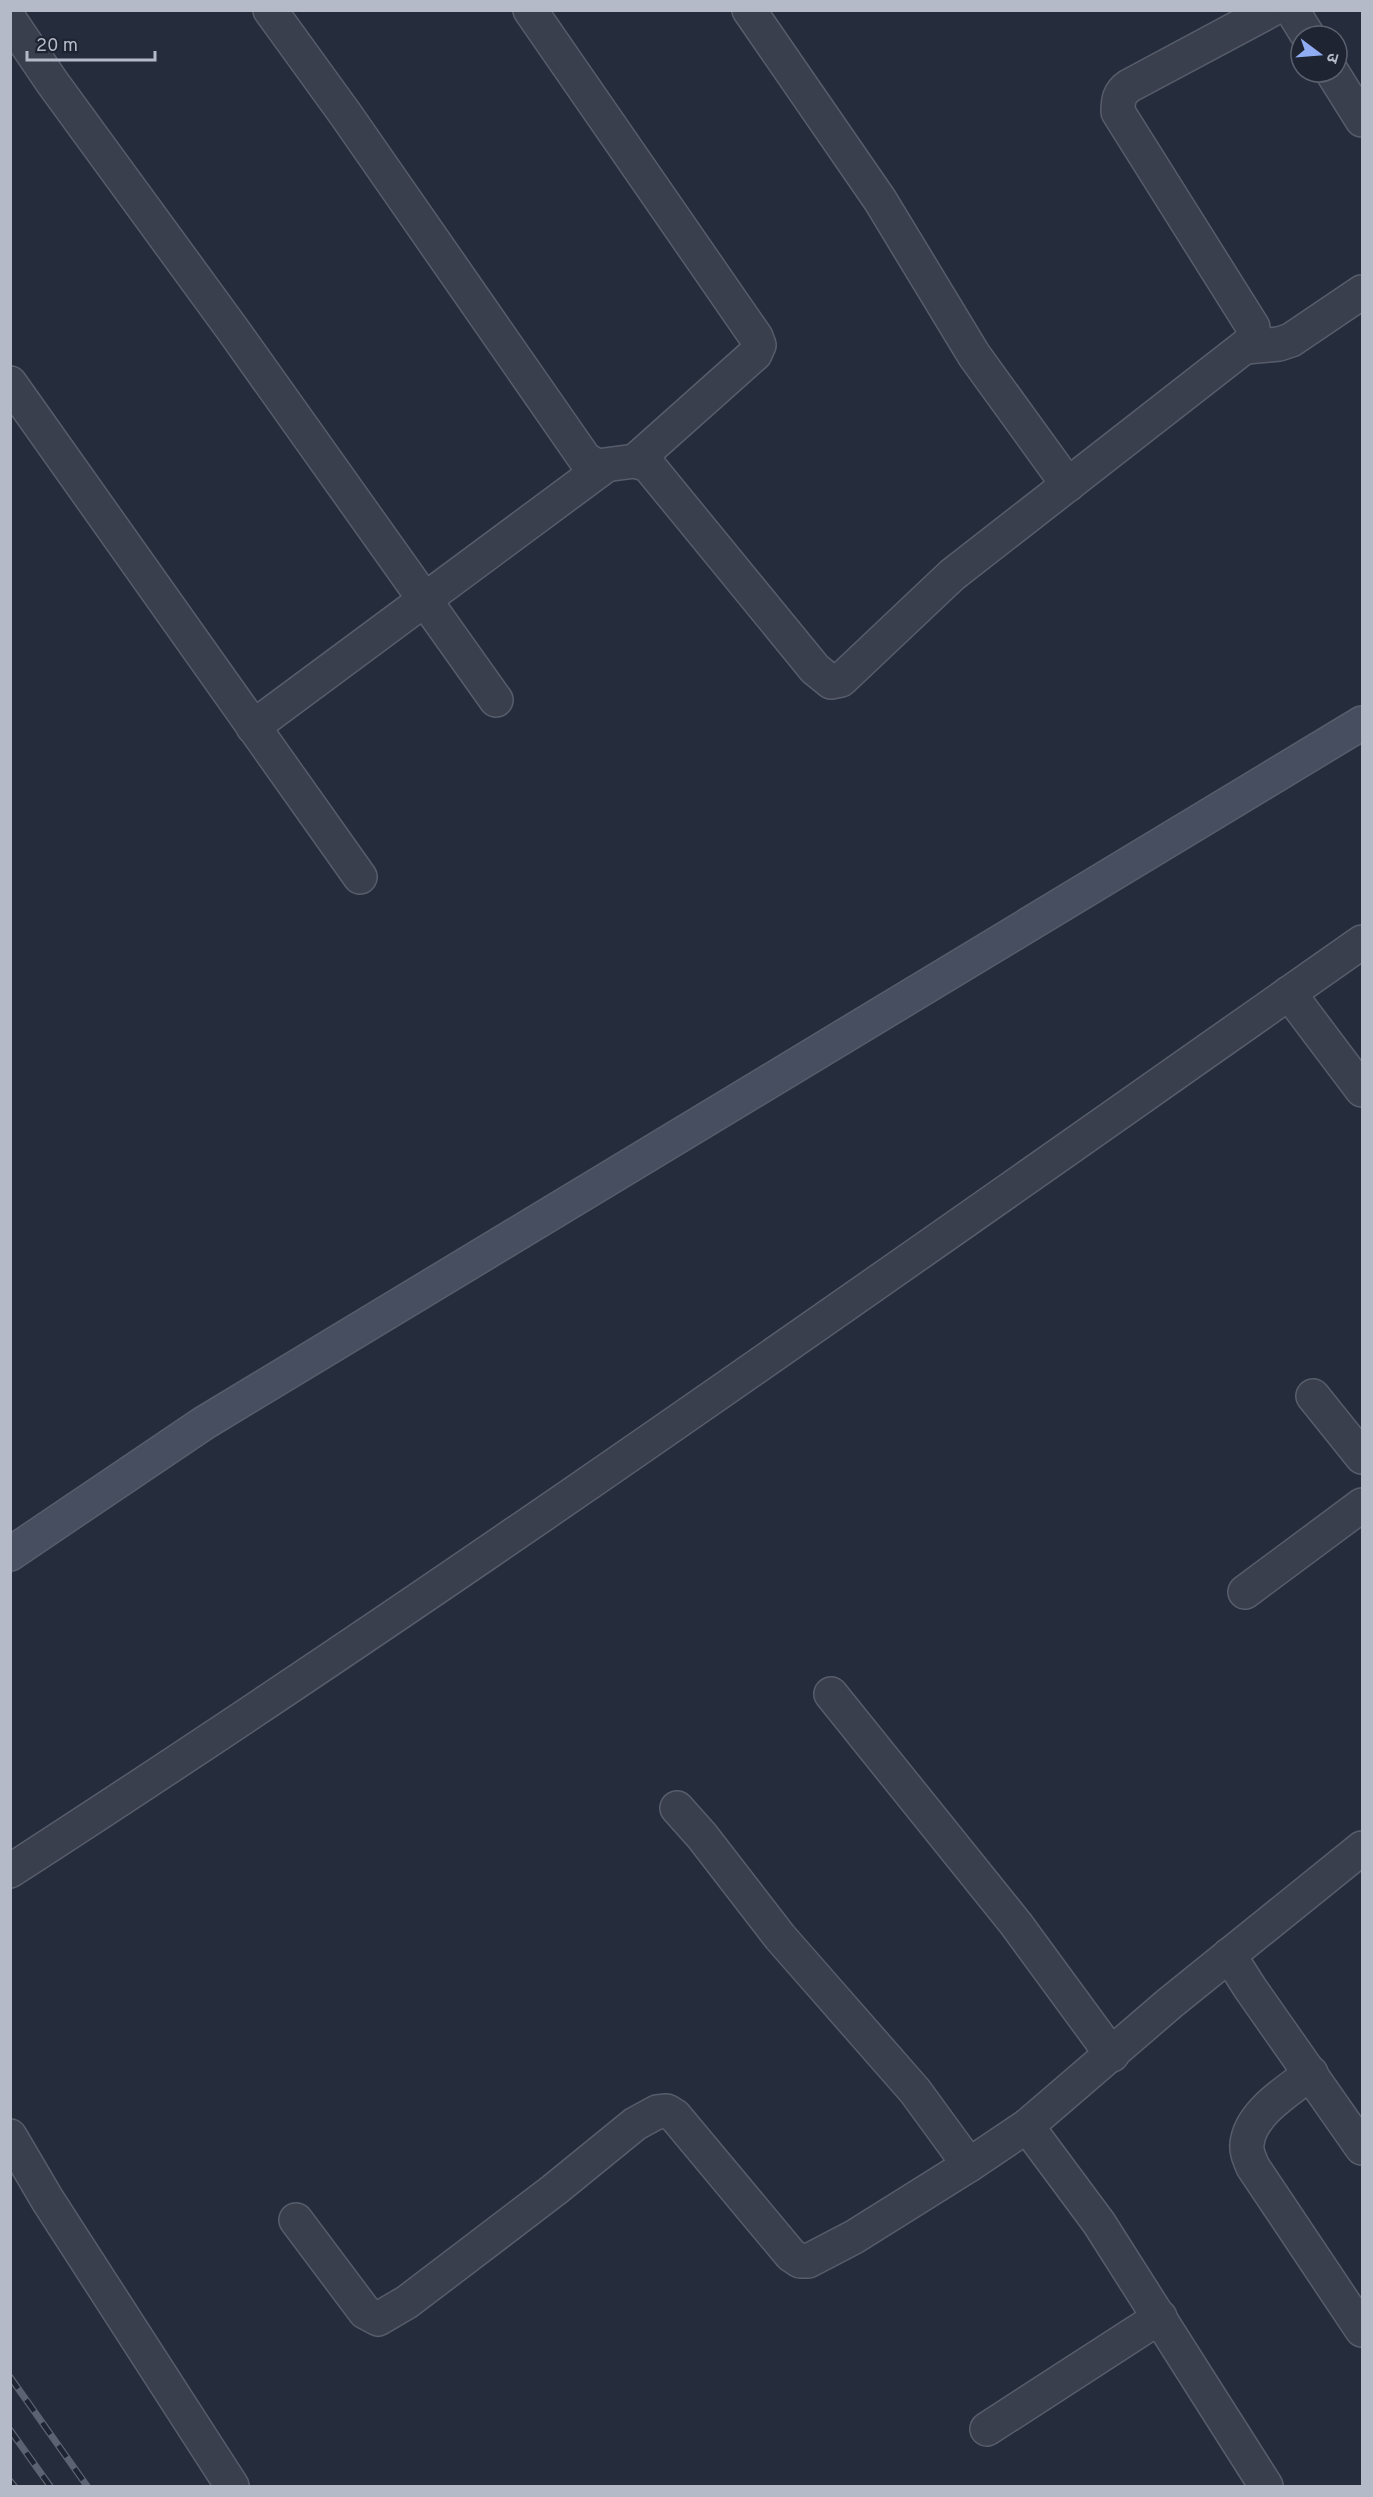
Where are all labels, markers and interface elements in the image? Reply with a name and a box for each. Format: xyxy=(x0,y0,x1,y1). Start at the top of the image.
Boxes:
scale bar xyxy=(27,24,154,62)
north arrow xyxy=(1289,24,1349,84)
text: 20 m xyxy=(36,35,78,58)
text: उ xyxy=(1320,50,1342,65)

